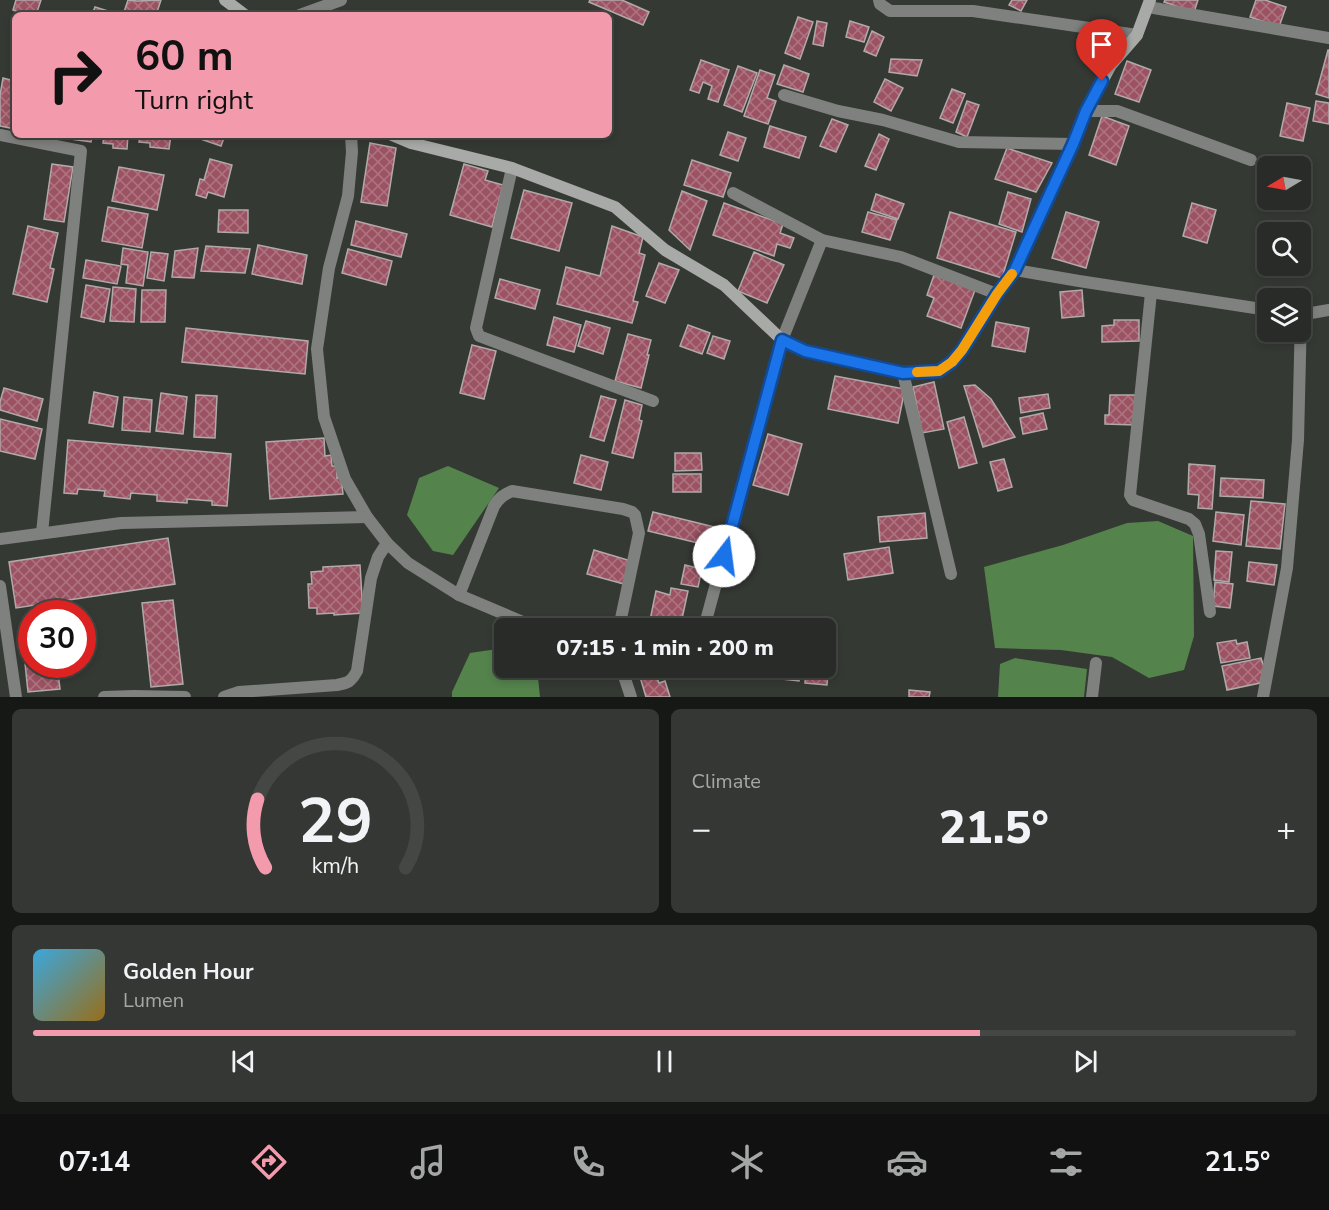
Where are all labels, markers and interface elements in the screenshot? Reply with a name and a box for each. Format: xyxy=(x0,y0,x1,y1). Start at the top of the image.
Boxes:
pin xyxy=(1076,19,1127,81)
text: 60 m xyxy=(135,28,234,85)
icon: arrive xyxy=(1085,28,1118,61)
icon: right xyxy=(36,36,114,114)
text: Turn right xyxy=(135,82,253,119)
north arrow xyxy=(1257,156,1311,210)
map controls xyxy=(1257,156,1311,342)
button: search xyxy=(1257,222,1311,276)
button: layers xyxy=(1257,288,1311,342)
position arrow xyxy=(692,524,756,588)
speed limit sign: 30 xyxy=(18,600,96,678)
text: 07:15 · 1 min · 200 m xyxy=(556,633,774,663)
text: Climate xyxy=(692,768,761,795)
text: 29 xyxy=(298,779,373,864)
text: 21.5° xyxy=(939,798,1049,859)
text: − xyxy=(692,807,711,852)
text: + xyxy=(1276,807,1296,852)
text: km/h xyxy=(312,851,359,881)
text: Golden Hour xyxy=(123,957,254,987)
text: Lumen xyxy=(123,987,184,1014)
icon: previous xyxy=(227,1045,260,1078)
icon: pause xyxy=(648,1045,681,1078)
icon: next xyxy=(1069,1045,1102,1078)
icon: directions xyxy=(248,1141,290,1183)
icon: music xyxy=(407,1141,449,1183)
icon: phone xyxy=(567,1141,609,1183)
icon: climate xyxy=(726,1141,768,1183)
icon: car xyxy=(886,1141,928,1183)
icon: filters xyxy=(1045,1141,1087,1183)
text: 07:14 xyxy=(59,1144,130,1181)
text: 21.5° xyxy=(1205,1144,1270,1181)

